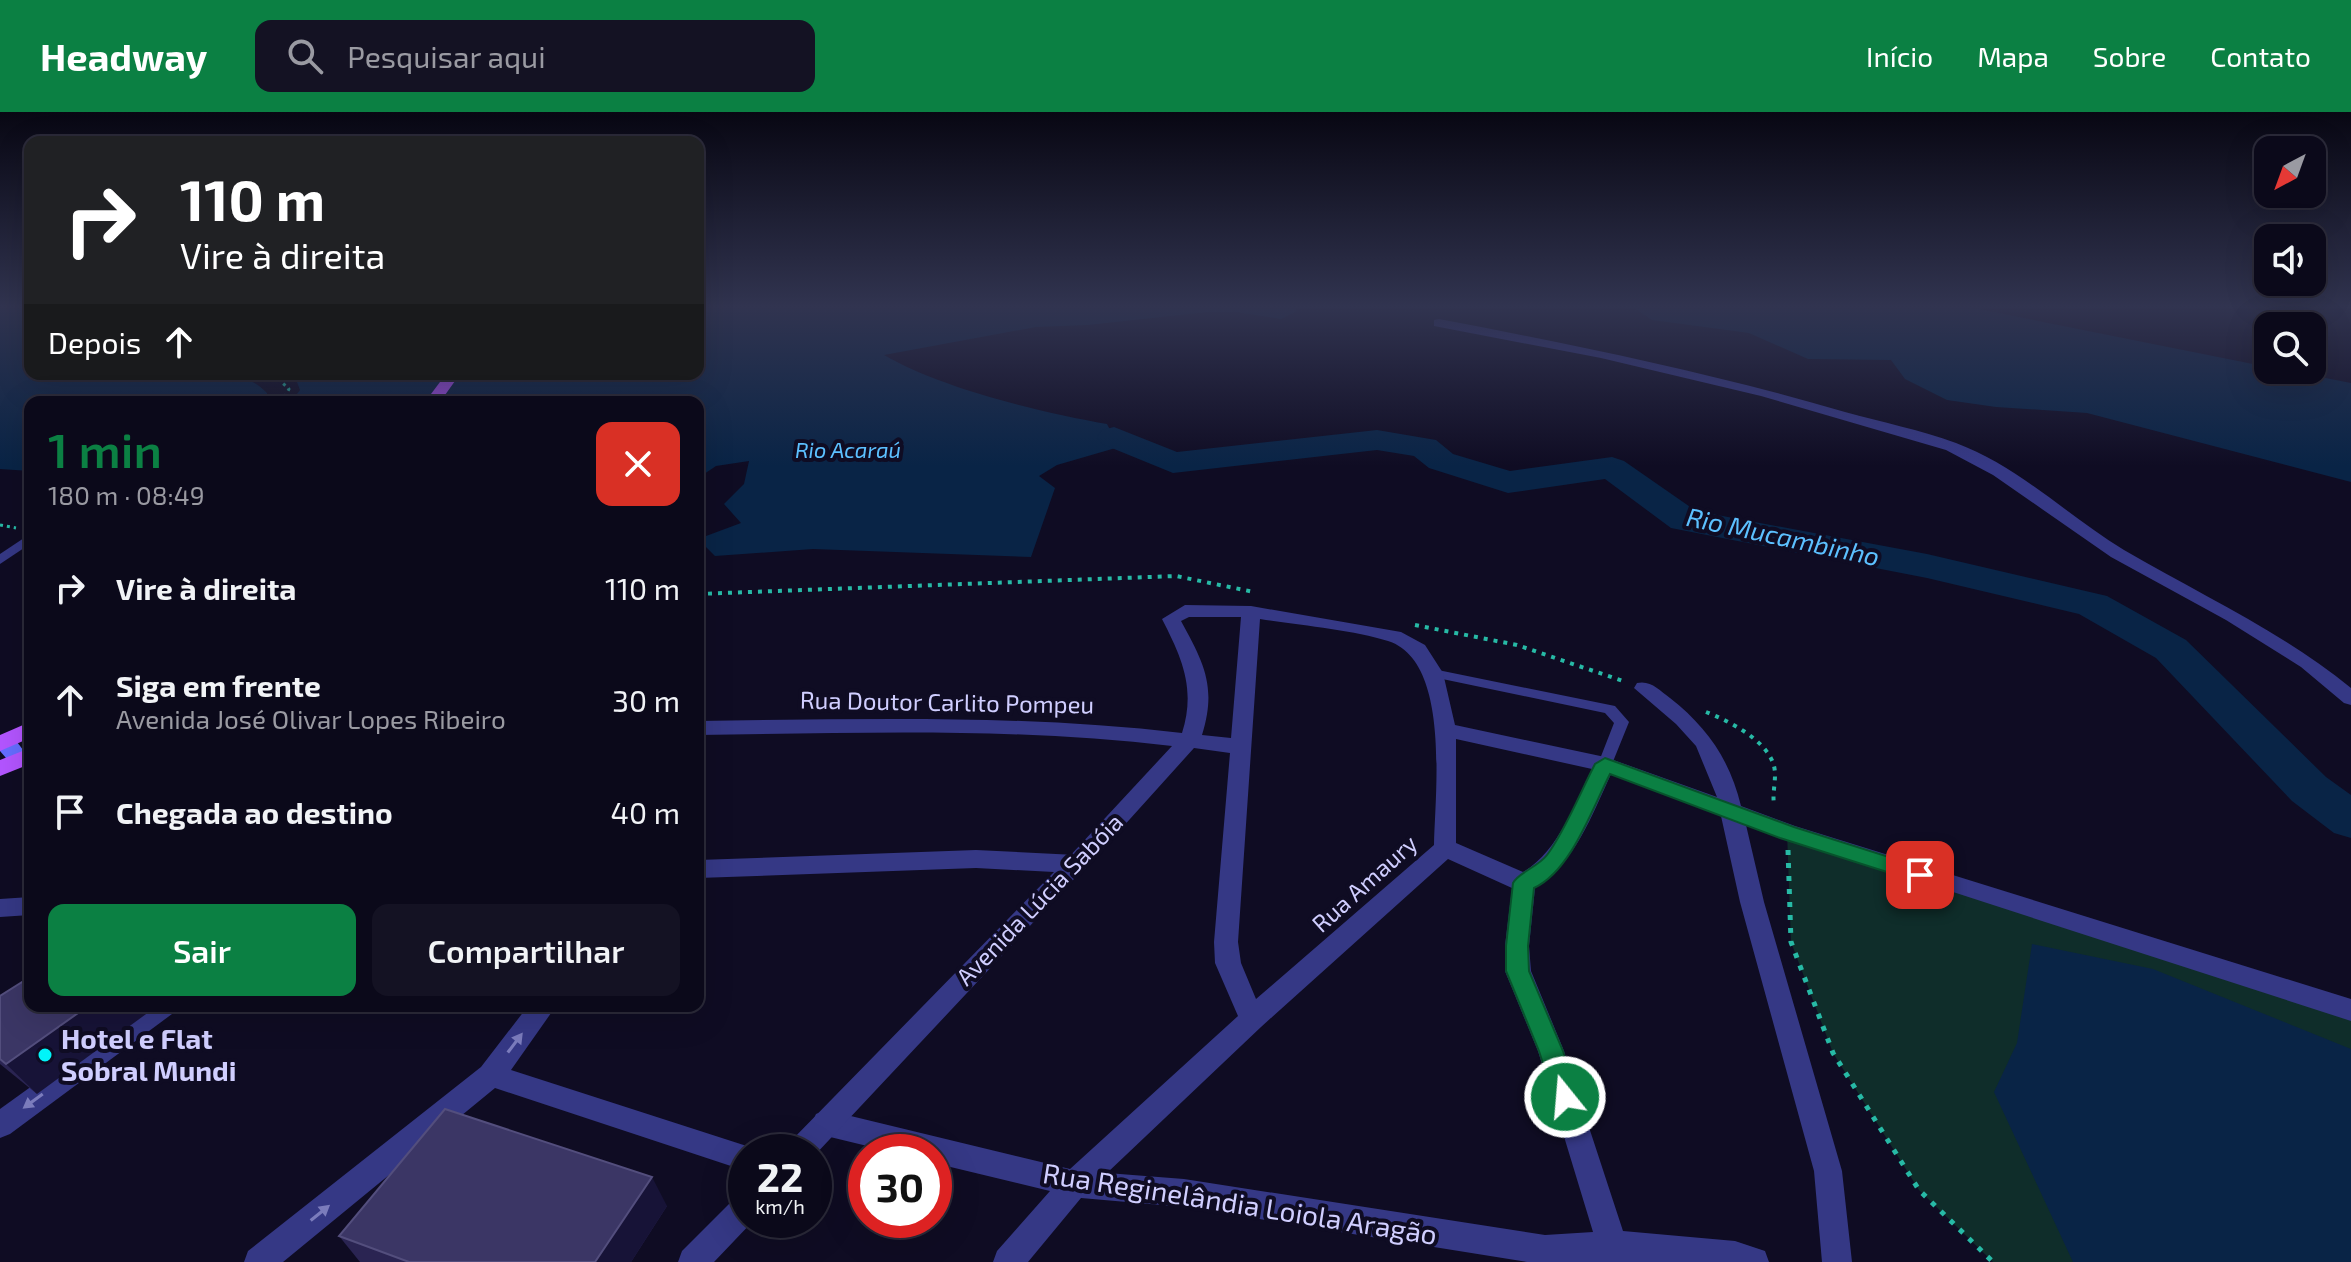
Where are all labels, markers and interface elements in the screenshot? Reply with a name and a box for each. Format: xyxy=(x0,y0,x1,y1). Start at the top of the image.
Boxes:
search box xyxy=(255,20,815,92)
text: Headway xyxy=(40,33,207,79)
icon: search xyxy=(283,34,327,78)
text: Pesquisar aqui xyxy=(347,38,546,74)
text: Início xyxy=(1866,39,1933,73)
text: Mapa xyxy=(1977,39,2049,73)
text: Sobre xyxy=(2093,39,2166,73)
text: Contato xyxy=(2210,39,2311,73)
north arrow xyxy=(2254,136,2326,208)
map controls xyxy=(2254,136,2326,384)
text: 110 m xyxy=(180,165,325,232)
icon: right xyxy=(48,168,152,272)
button: sound xyxy=(2254,224,2326,296)
text: Vire à direita xyxy=(180,233,385,276)
button: search xyxy=(2254,312,2326,384)
icon: ahead xyxy=(157,320,201,364)
text: Depois xyxy=(48,324,141,360)
text: 1 min xyxy=(48,420,162,478)
button: close xyxy=(596,422,680,506)
water label: Rio Acaraú xyxy=(795,436,901,462)
text: 180 m · 08:49 xyxy=(48,479,205,510)
water label: Rio Mucambinho xyxy=(1684,500,1883,571)
icon: right xyxy=(48,566,92,610)
text: Vire à direita xyxy=(116,570,296,606)
text: 110 m xyxy=(605,570,680,606)
text: Siga em frente xyxy=(116,667,321,703)
icon: ahead xyxy=(48,678,92,722)
text: 30 m xyxy=(612,682,680,718)
street label: Rua Doutor Carlito Pompeu xyxy=(800,684,1094,719)
text: Avenida José Olivar Lopes Ribeiro xyxy=(116,703,506,734)
icon: arrive xyxy=(48,790,92,834)
text: Chegada ao destino xyxy=(116,794,393,830)
text: 40 m xyxy=(610,794,680,830)
street label: Avenida Lúcia Sabóia xyxy=(950,807,1128,991)
street label: Rua Amaury xyxy=(1305,828,1423,938)
pin xyxy=(1886,841,1954,909)
icon: arrive xyxy=(1898,853,1942,897)
button: Sair xyxy=(48,904,356,996)
button: Compartilhar xyxy=(372,904,680,996)
place label: Hotel e Flat Sobral Mundi xyxy=(61,1021,237,1087)
one-way arrow xyxy=(507,1032,523,1054)
marker: Hotel e Flat Sobral Mundi xyxy=(36,1046,54,1064)
position arrow xyxy=(1523,1055,1607,1139)
one-way arrow xyxy=(22,1093,43,1109)
speed limit sign: 30 xyxy=(848,1134,952,1238)
text: 22 xyxy=(757,1152,803,1200)
street label: Rua Reginelândia Loiola Aragão xyxy=(1041,1155,1440,1251)
text: km/h xyxy=(755,1194,805,1218)
one-way arrow xyxy=(310,1205,330,1222)

